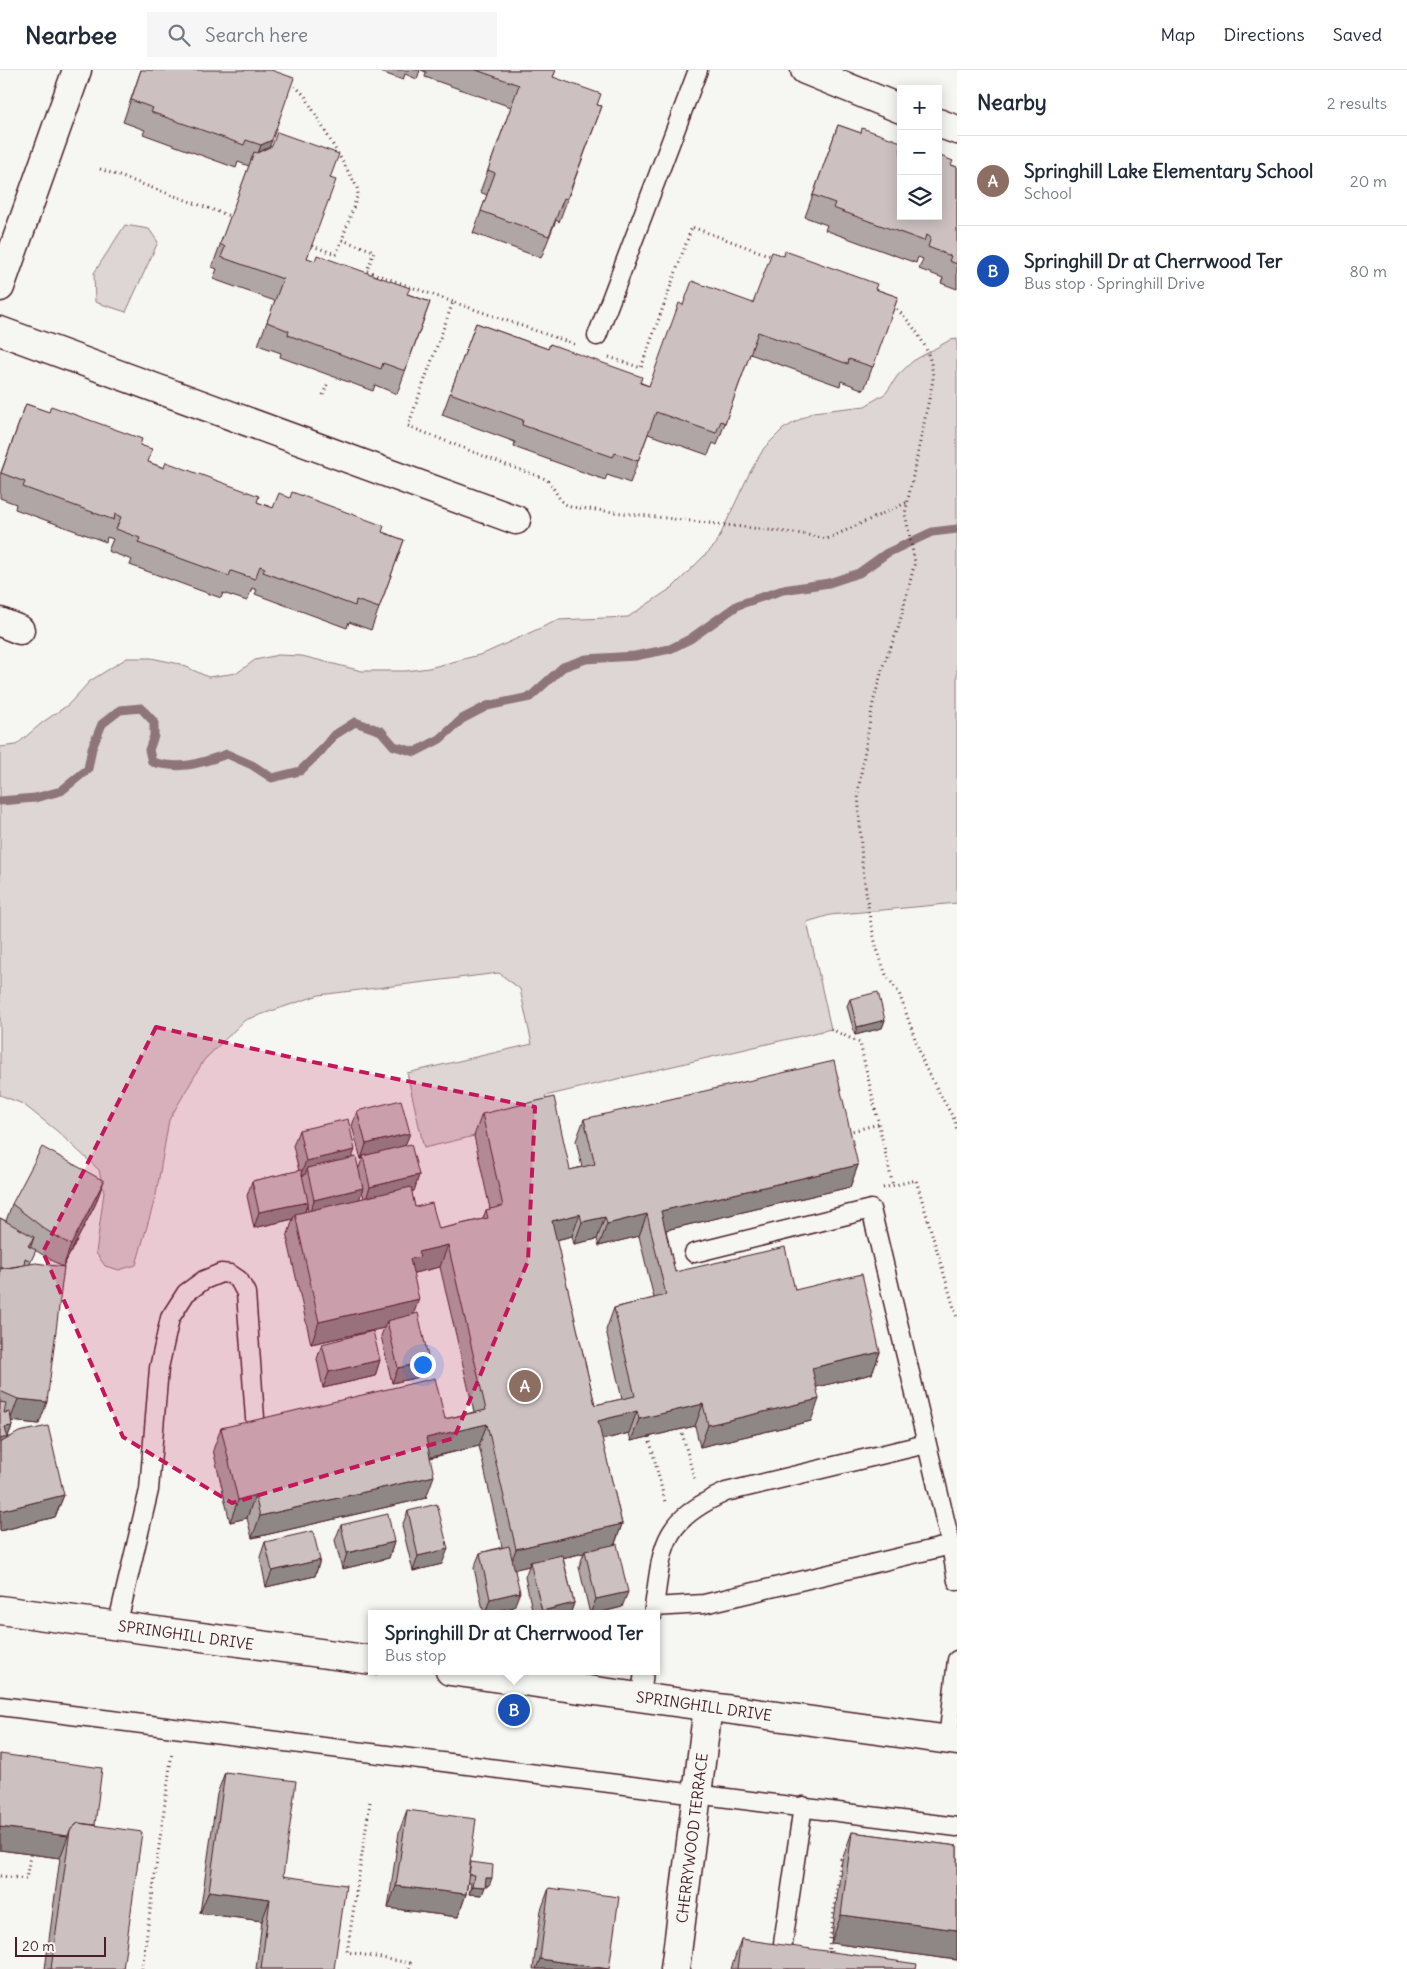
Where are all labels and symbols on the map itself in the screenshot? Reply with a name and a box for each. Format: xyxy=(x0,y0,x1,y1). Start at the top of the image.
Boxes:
your location xyxy=(410,1352,436,1378)
pin: A xyxy=(509,1367,541,1405)
street label: SPRINGHILL DRIVE xyxy=(117,1616,255,1654)
street label: SPRINGHILL DRIVE xyxy=(635,1687,773,1725)
pin: B xyxy=(498,1691,530,1729)
street label: CHERRYWOOD TERRACE xyxy=(672,1752,712,1924)
scale bar xyxy=(15,1934,106,1957)

